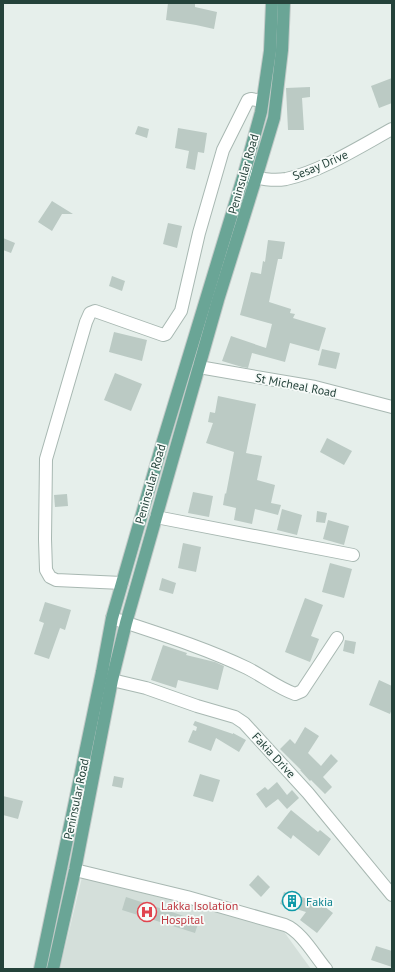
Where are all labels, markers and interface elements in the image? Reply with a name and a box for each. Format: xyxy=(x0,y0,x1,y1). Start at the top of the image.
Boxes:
street label: Peninsular Road xyxy=(224,132,262,216)
street label: Sesay Drive xyxy=(290,147,350,183)
street label: St Micheal Road xyxy=(254,370,338,400)
street label: Peninsular Road xyxy=(131,442,169,526)
street label: Fakia Drive xyxy=(249,729,299,781)
street label: Peninsular Road xyxy=(60,757,92,841)
building icon: Fakia xyxy=(281,890,303,912)
place label: Fakia xyxy=(306,894,333,909)
place label: Lakka Isolation Hospital xyxy=(161,898,238,927)
hospital icon: Lakka Isolation Hospital xyxy=(136,901,158,923)

